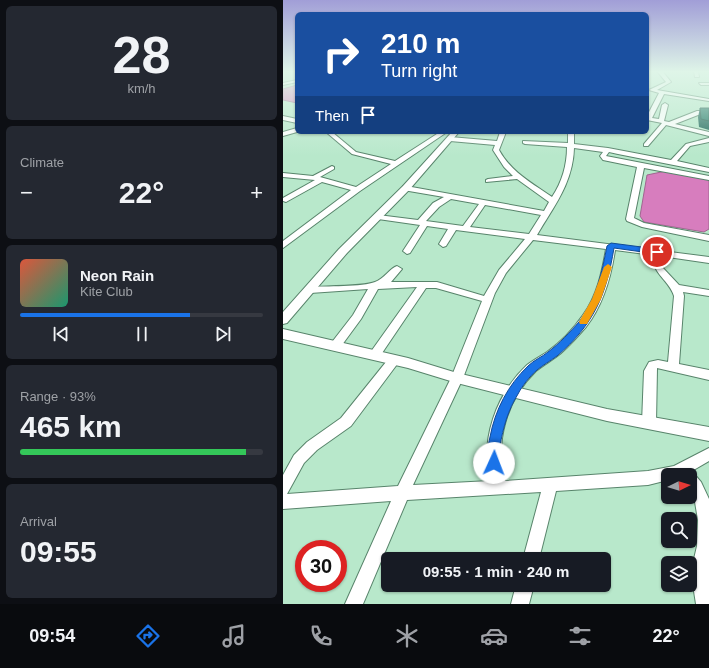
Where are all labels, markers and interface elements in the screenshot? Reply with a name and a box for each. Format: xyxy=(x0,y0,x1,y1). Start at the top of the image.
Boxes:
text: 28 xyxy=(113,26,170,84)
icon: right xyxy=(315,28,367,80)
text: 210 m xyxy=(381,28,460,59)
text: Turn right xyxy=(381,61,457,81)
text: km/h xyxy=(127,81,156,96)
icon: arrive xyxy=(357,104,379,126)
text: Then xyxy=(315,107,349,124)
text: Climate xyxy=(20,155,64,170)
text: 22° xyxy=(119,176,164,209)
text: − xyxy=(20,180,33,205)
text: + xyxy=(250,180,263,205)
pin xyxy=(640,235,674,269)
icon: arrive xyxy=(646,241,668,263)
text: Neon Rain xyxy=(80,267,154,284)
text: Kite Club xyxy=(80,284,133,299)
icon: previous xyxy=(50,323,72,345)
icon: pause xyxy=(131,323,153,345)
icon: next xyxy=(212,323,234,345)
text: Range · 93% xyxy=(20,389,96,404)
text: 465 km xyxy=(20,410,122,443)
position arrow xyxy=(473,442,515,484)
north arrow xyxy=(661,468,697,504)
map controls xyxy=(661,468,697,592)
button: search xyxy=(661,512,697,548)
text: Arrival xyxy=(20,514,57,529)
text: 09:55 xyxy=(20,535,97,568)
speed limit sign: 30 xyxy=(295,540,347,592)
button: layers xyxy=(661,556,697,592)
text: 09:55 · 1 min · 240 m xyxy=(423,563,569,580)
icon: directions xyxy=(134,622,162,650)
icon: music xyxy=(220,622,248,650)
icon: phone xyxy=(307,622,335,650)
icon: climate xyxy=(393,622,421,650)
icon: car xyxy=(480,622,508,650)
icon: filters xyxy=(566,622,594,650)
text: 09:54 xyxy=(29,626,75,646)
text: 22° xyxy=(652,626,680,646)

